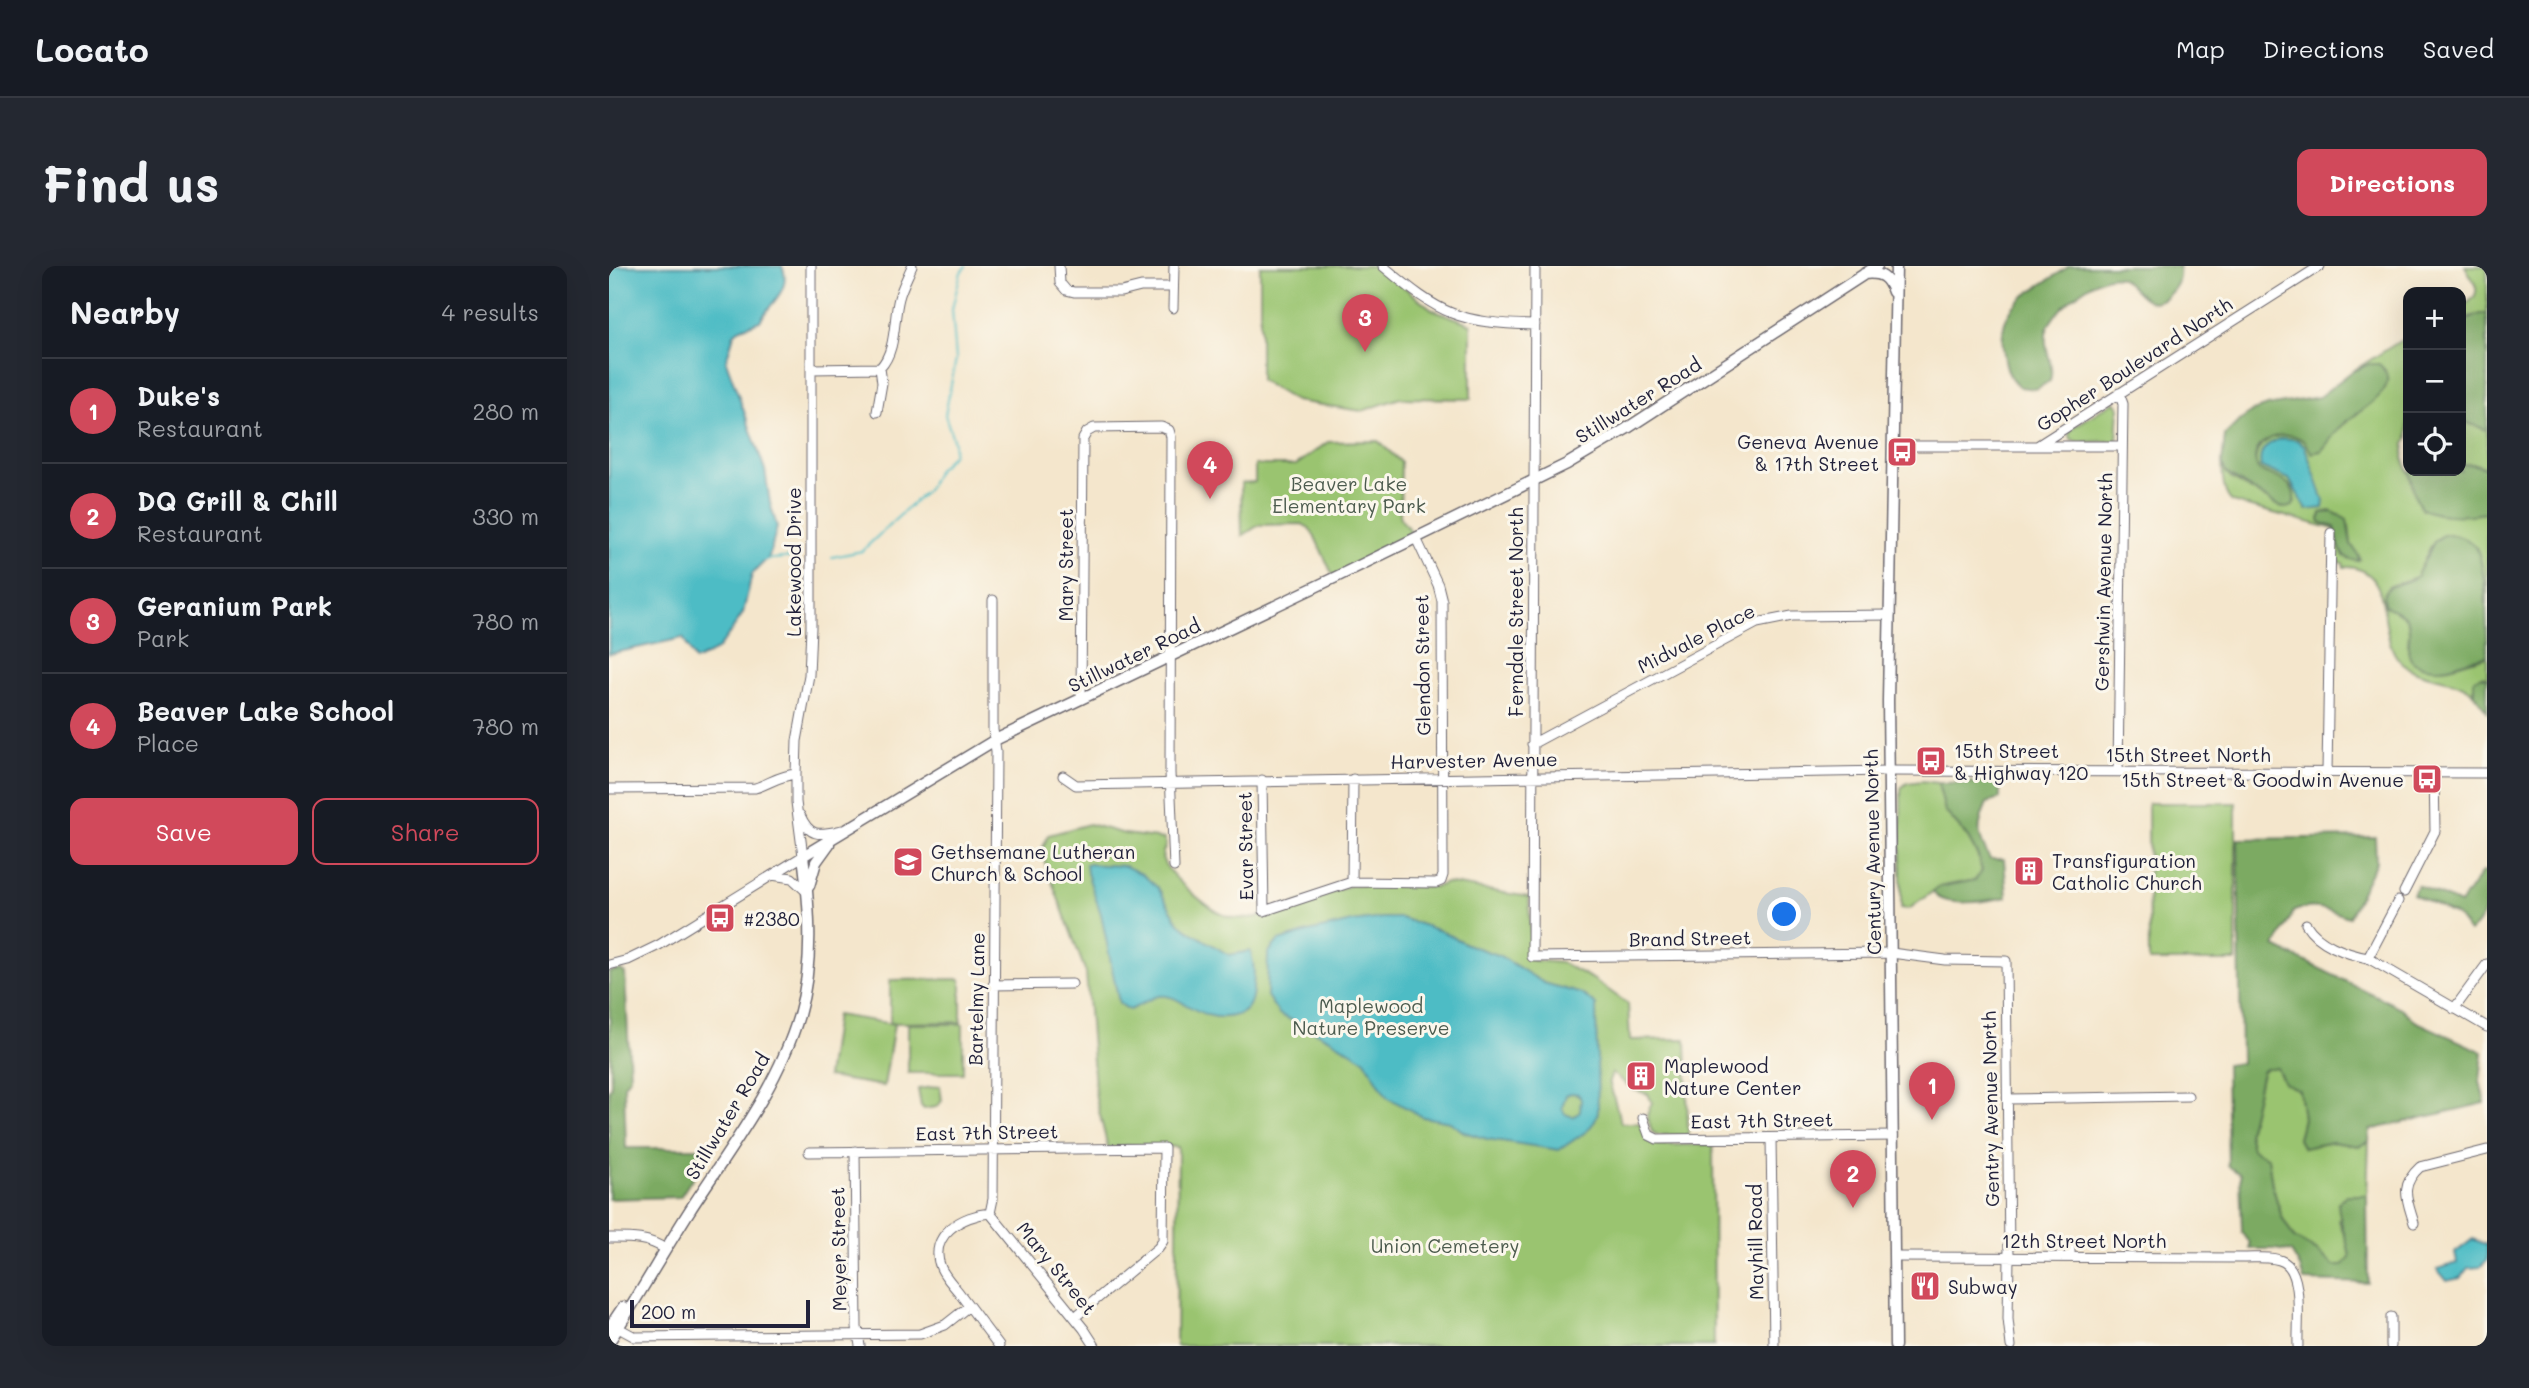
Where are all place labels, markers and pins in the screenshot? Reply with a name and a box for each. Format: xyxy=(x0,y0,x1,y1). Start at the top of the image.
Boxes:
pin: 3 xyxy=(1342,294,1388,352)
place label: Geneva Avenue & 17th Street xyxy=(1737,429,1879,476)
bus stop icon: Geneva Avenue & 17th Street xyxy=(1885,435,1919,469)
pin: 4 xyxy=(1187,441,1233,499)
place label: 15th Street & Highway 120 xyxy=(1954,738,2089,785)
bus stop icon: 15th Street & Highway 120 xyxy=(1914,744,1948,778)
bus stop icon: 15th Street & Goodwin Avenue xyxy=(2410,762,2444,796)
place label: 15th Street & Goodwin Avenue xyxy=(2121,767,2404,792)
place label: Gethsemane Lutheran Church & School xyxy=(931,839,1135,886)
school or university icon: Gethsemane Lutheran Church & School xyxy=(891,845,925,879)
place label: Transfiguration Catholic Church xyxy=(2052,848,2202,895)
building icon: Transfiguration Catholic Church xyxy=(2012,854,2046,888)
bus stop icon: #2380 xyxy=(703,901,737,935)
place label: #2380 xyxy=(743,906,800,931)
place label: Maplewood Nature Center xyxy=(1664,1053,1802,1100)
building icon: Maplewood Nature Center xyxy=(1624,1059,1658,1093)
pin: 1 xyxy=(1909,1062,1955,1120)
pin: 2 xyxy=(1830,1150,1876,1208)
restaurant icon: Subway xyxy=(1908,1269,1942,1303)
place label: Subway xyxy=(1948,1274,2018,1299)

